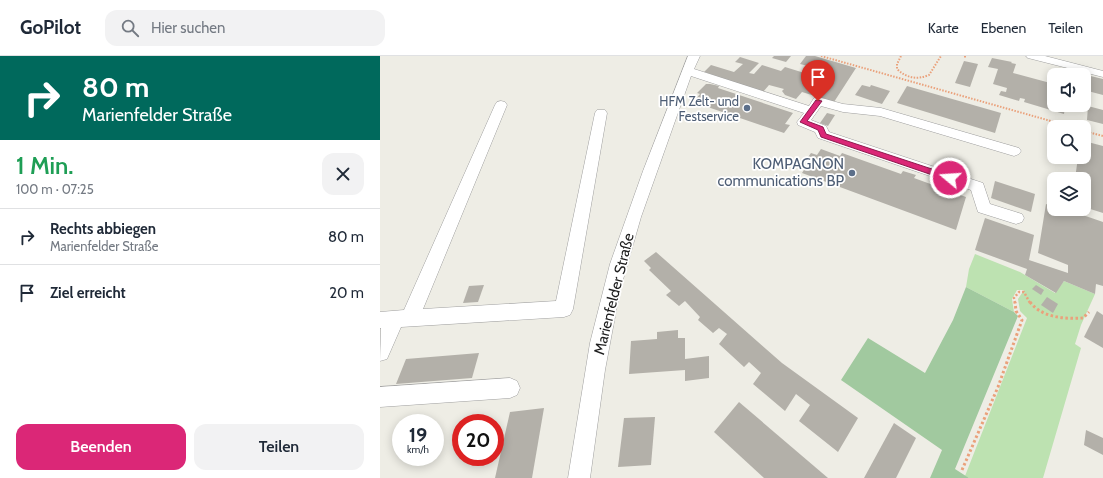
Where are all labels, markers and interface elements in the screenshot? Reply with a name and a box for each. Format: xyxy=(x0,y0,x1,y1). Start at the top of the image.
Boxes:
search box xyxy=(105,10,385,46)
text: GoPilot xyxy=(20,16,81,39)
icon: search xyxy=(119,17,141,39)
text: Hier suchen xyxy=(151,19,225,37)
text: Karte xyxy=(928,19,959,37)
text: Ebenen xyxy=(981,19,1026,37)
text: Teilen xyxy=(1048,19,1083,37)
pin xyxy=(801,60,835,101)
icon: arrive xyxy=(807,66,829,88)
map controls xyxy=(1047,68,1091,216)
button: sound xyxy=(1047,68,1091,112)
text: 80 m xyxy=(82,70,149,104)
icon: right xyxy=(16,72,68,124)
place label: HFM Zelt- und Festservice xyxy=(659,93,739,124)
marker: HFM Zelt- und Festservice xyxy=(742,103,752,113)
text: Marienfelder Straße xyxy=(82,104,232,126)
button: search xyxy=(1047,120,1091,164)
text: 1 Min. xyxy=(16,151,74,180)
button: close xyxy=(322,153,364,195)
place label: KOMPAGNON communications BP xyxy=(717,155,844,190)
position arrow xyxy=(929,157,971,199)
marker: KOMPAGNON communications BP xyxy=(847,168,857,178)
button: layers xyxy=(1047,172,1091,216)
text: 100 m · 07:25 xyxy=(16,181,94,197)
text: Rechts abbiegen xyxy=(50,220,156,238)
icon: right xyxy=(16,226,38,248)
text: 80 m xyxy=(328,228,364,246)
street label: Marienfelder Straße xyxy=(590,231,638,357)
text: Marienfelder Straße xyxy=(50,238,158,254)
icon: arrive xyxy=(16,282,38,304)
text: Ziel erreicht xyxy=(50,284,126,302)
text: 20 m xyxy=(329,284,364,302)
speed limit sign: 20 xyxy=(452,414,504,466)
text: 19 xyxy=(409,423,427,447)
button: Beenden xyxy=(16,424,186,470)
button: Teilen xyxy=(194,424,364,470)
text: km/h xyxy=(407,443,429,456)

